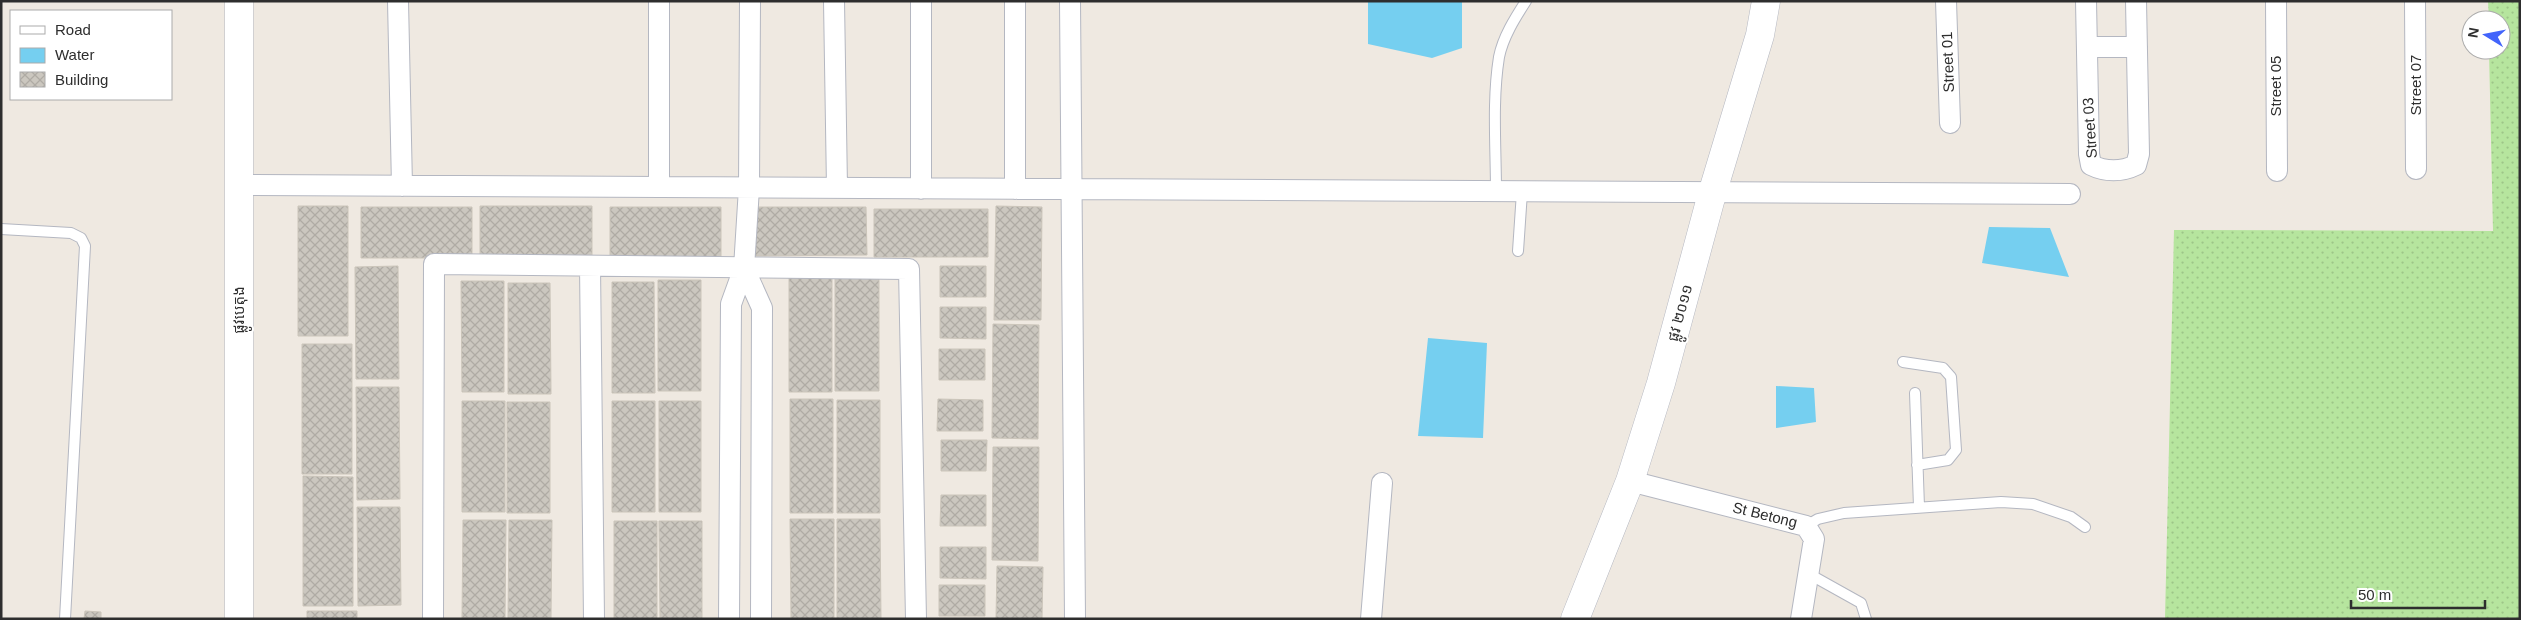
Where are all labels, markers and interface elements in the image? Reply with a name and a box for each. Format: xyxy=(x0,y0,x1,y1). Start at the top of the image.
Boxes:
legend xyxy=(10,10,172,100)
north arrow xyxy=(2461,10,2511,60)
text: Road xyxy=(55,21,91,38)
text: N xyxy=(2464,26,2482,39)
street label: Street 01 xyxy=(1938,31,1957,93)
text: Water xyxy=(55,46,94,63)
street label: Street 07 xyxy=(2407,55,2424,115)
street label: Street 05 xyxy=(2267,56,2284,116)
text: Building xyxy=(55,71,108,88)
street label: Street 03 xyxy=(2079,97,2100,159)
street label: ផ្លូវ ២០១១ xyxy=(1664,282,1701,345)
street label: ផ្លូវបេតុង xyxy=(230,286,252,334)
street label: St Betong xyxy=(1731,498,1799,531)
scale bar xyxy=(2351,578,2485,610)
text: 50 m xyxy=(2358,586,2391,603)

